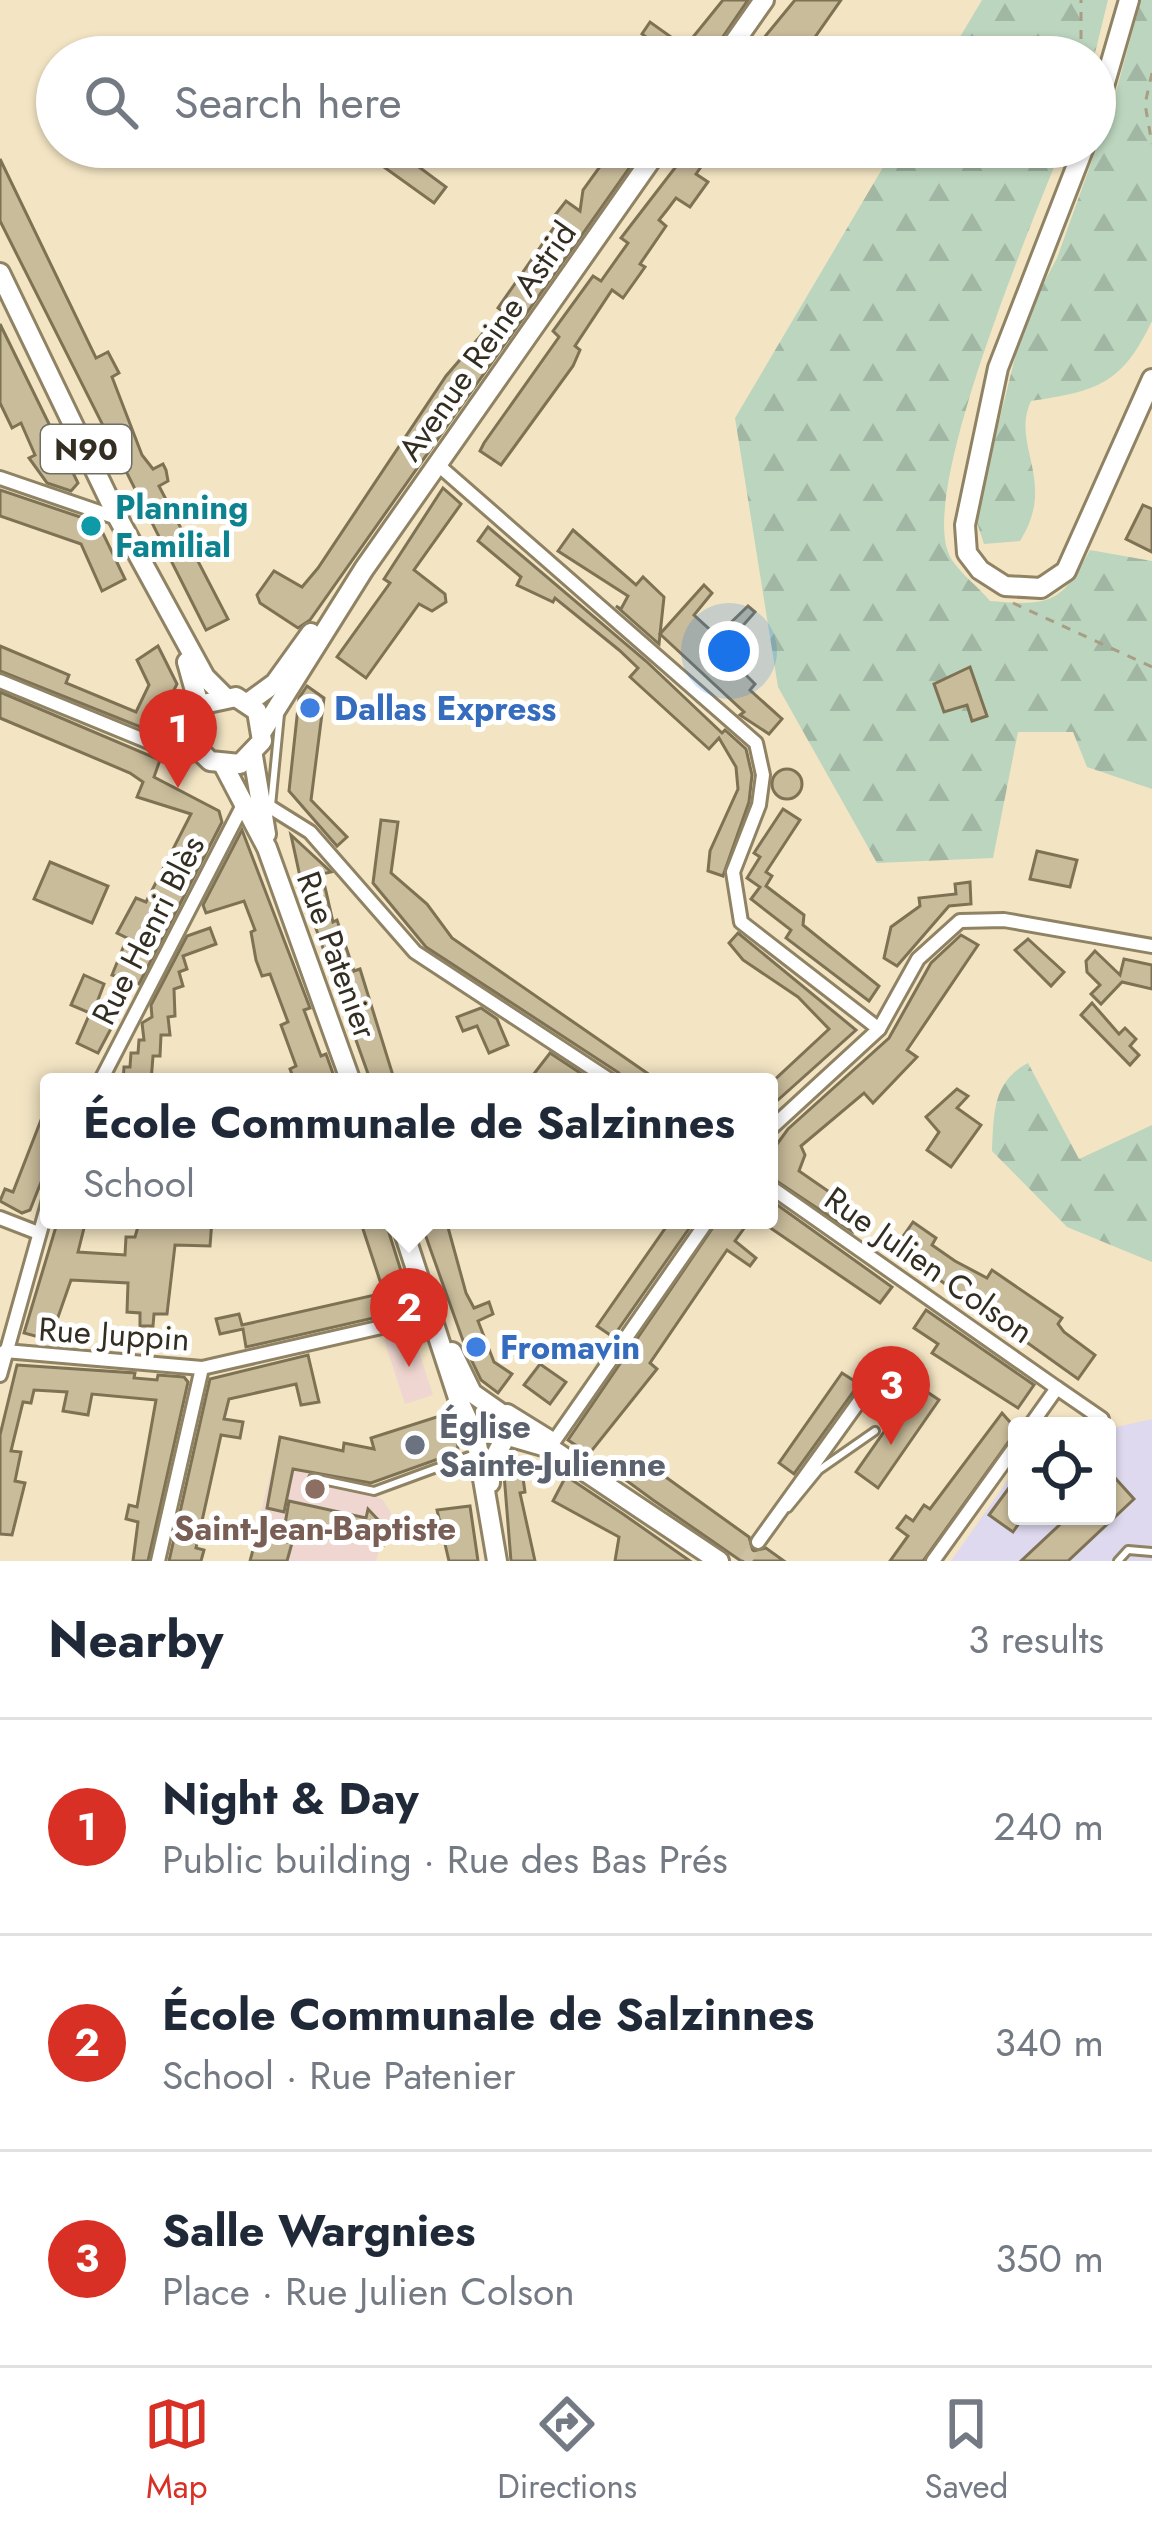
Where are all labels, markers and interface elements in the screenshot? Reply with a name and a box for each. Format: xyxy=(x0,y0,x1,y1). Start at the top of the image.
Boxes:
search box xyxy=(36,36,1116,168)
icon: search xyxy=(78,69,144,135)
text: Search here xyxy=(174,70,402,135)
street label: Avenue Reine Astrid xyxy=(387,212,587,470)
road number: N90 xyxy=(41,425,131,473)
place label: Planning Familial xyxy=(115,484,248,569)
marker: Planning Familial xyxy=(78,513,104,539)
your location xyxy=(699,621,759,681)
place label: Dallas Express xyxy=(334,685,556,732)
pin: 1 xyxy=(139,689,217,788)
marker: Dallas Express xyxy=(297,695,323,721)
street label: Rue Henri Blès xyxy=(80,827,216,1033)
street label: Rue Patenier xyxy=(285,865,389,1046)
popup xyxy=(40,1073,778,1229)
text: École Communale de Salzinnes xyxy=(83,1090,735,1155)
text: School xyxy=(83,1155,195,1212)
street label: Rue Julien Colson xyxy=(815,1175,1043,1355)
pin: 2 xyxy=(370,1268,448,1367)
street label: Rue Juppin xyxy=(37,1305,191,1363)
place label: Fromavin xyxy=(500,1324,640,1371)
marker: Fromavin xyxy=(463,1334,489,1360)
pin: 3 xyxy=(852,1346,930,1445)
place label: Église Sainte-Julienne xyxy=(439,1403,666,1488)
map controls xyxy=(1008,1417,1116,1525)
button: locate xyxy=(1008,1417,1116,1525)
marker: Église Sainte-Julienne xyxy=(402,1432,428,1458)
marker: Saint-Jean-Baptiste xyxy=(302,1476,328,1502)
place label: Saint-Jean-Baptiste xyxy=(174,1505,456,1552)
text: Nearby xyxy=(48,1602,223,1676)
text: 3 results xyxy=(968,1611,1104,1668)
text: Night & Day xyxy=(162,1766,419,1831)
text: 1 xyxy=(77,1798,97,1855)
text: 240 m xyxy=(994,1798,1104,1855)
text: Public building · Rue des Bas Prés xyxy=(162,1831,728,1888)
text: École Communale de Salzinnes xyxy=(162,1982,814,2047)
text: 2 xyxy=(74,2014,100,2071)
text: 340 m xyxy=(994,2014,1104,2071)
text: School · Rue Patenier xyxy=(162,2047,516,2104)
text: Salle Wargnies xyxy=(162,2198,476,2263)
text: 3 xyxy=(75,2230,99,2287)
text: 350 m xyxy=(995,2230,1104,2287)
text: Place · Rue Julien Colson xyxy=(162,2263,575,2320)
tab: Map xyxy=(144,2391,210,2510)
tab: Directions xyxy=(497,2391,637,2510)
tab: Saved xyxy=(925,2391,1008,2510)

